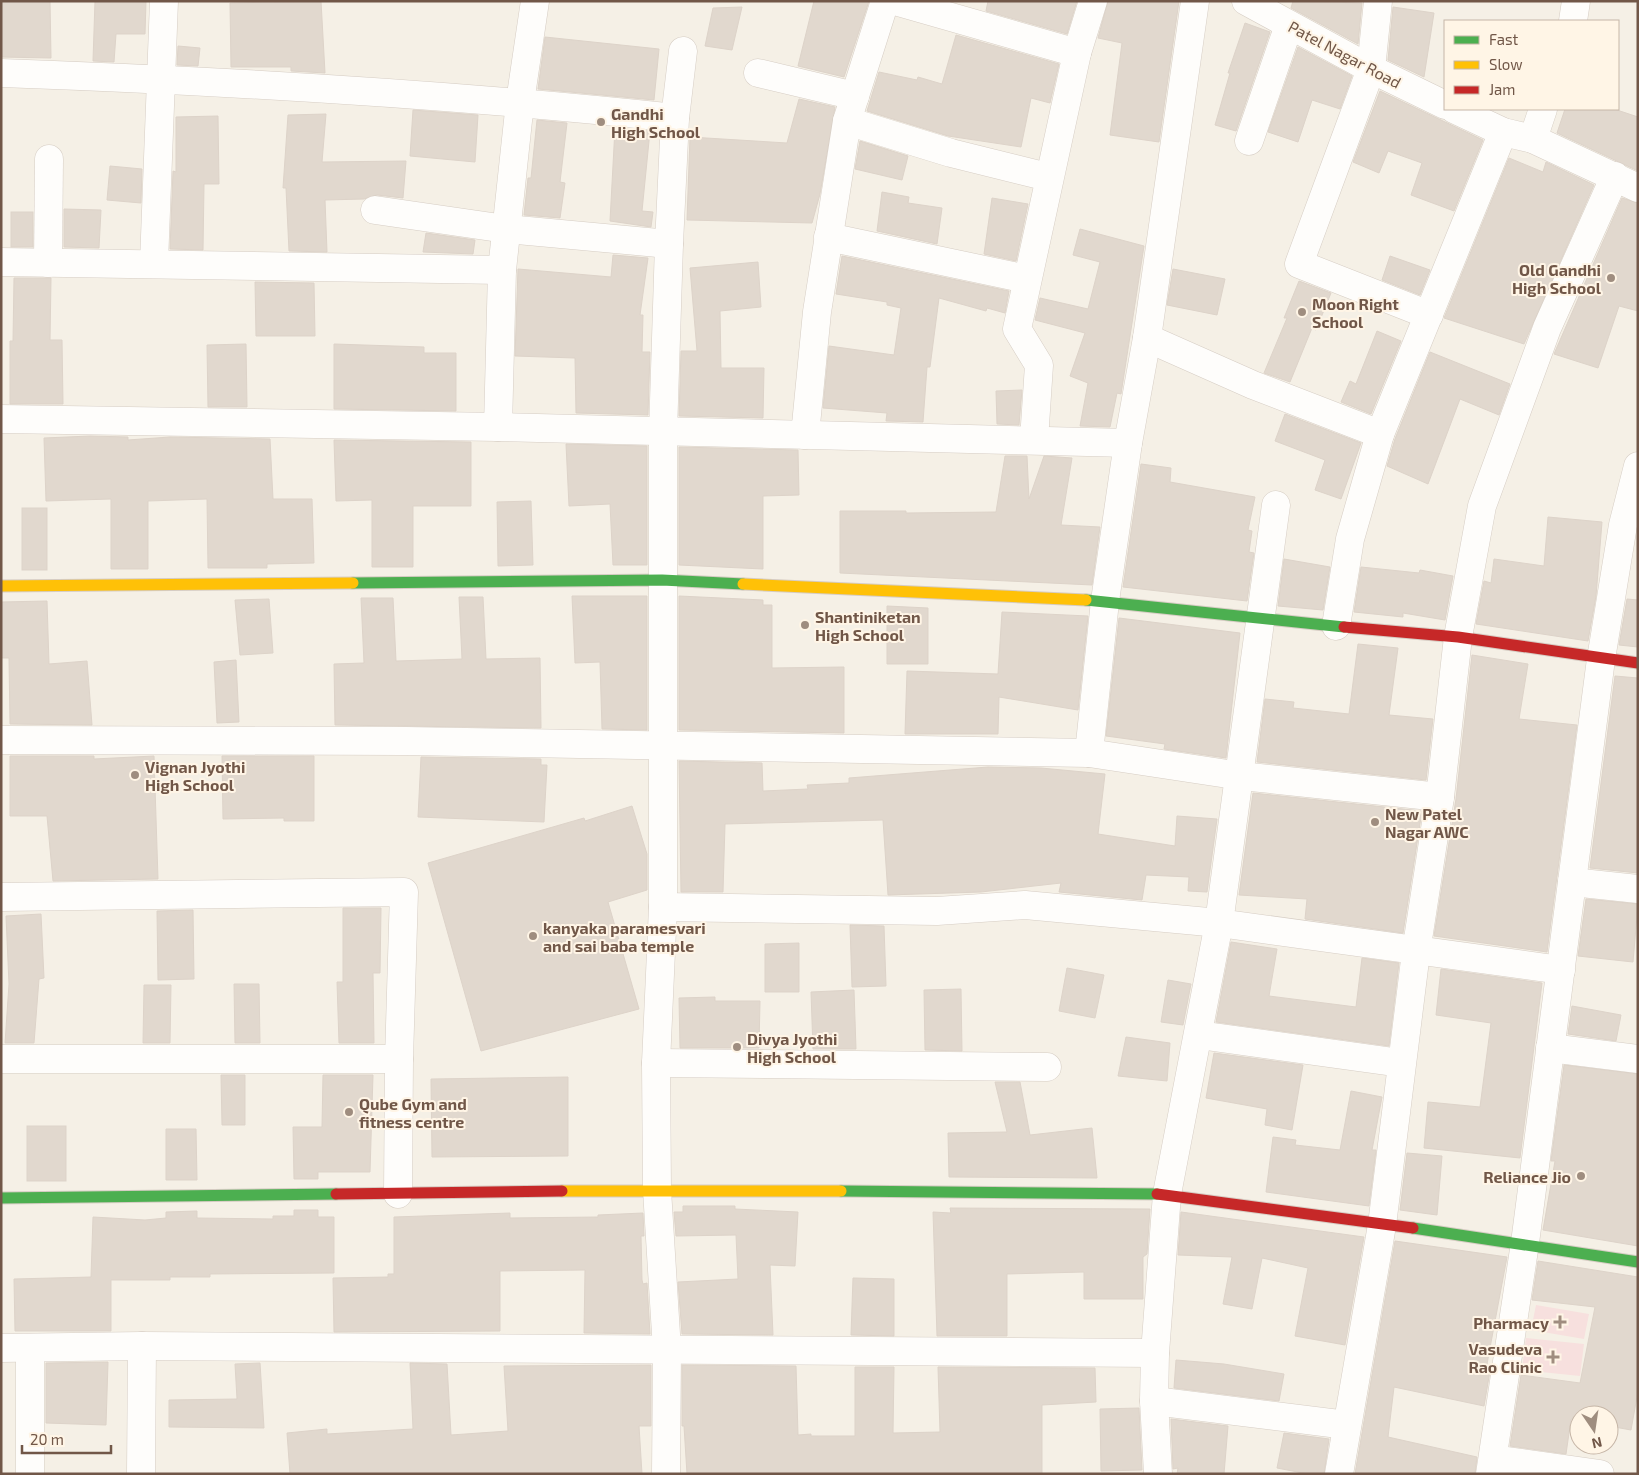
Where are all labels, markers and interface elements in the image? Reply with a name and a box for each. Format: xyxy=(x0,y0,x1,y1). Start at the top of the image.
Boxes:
street label: Patel Nagar Road xyxy=(1285,16,1405,92)
legend xyxy=(1444,20,1619,110)
text: Fast xyxy=(1489,30,1519,48)
text: Slow xyxy=(1489,55,1523,73)
text: Jam xyxy=(1489,80,1515,98)
place label: Gandhi High School xyxy=(611,104,701,141)
marker: Gandhi High School xyxy=(595,116,607,128)
place label: Old Gandhi High School xyxy=(1512,260,1602,297)
marker: Old Gandhi High School xyxy=(1605,272,1617,284)
place label: Moon Right School xyxy=(1312,294,1399,331)
marker: Moon Right School xyxy=(1296,306,1308,318)
place label: Shantiniketan High School xyxy=(815,607,921,644)
marker: Shantiniketan High School xyxy=(799,619,811,631)
place label: Vignan Jyothi High School xyxy=(145,757,245,794)
marker: Vignan Jyothi High School xyxy=(129,769,141,781)
place label: New Patel Nagar AWC xyxy=(1385,804,1469,841)
marker: New Patel Nagar AWC xyxy=(1369,816,1381,828)
place label: kanyaka paramesvari and sai baba temple xyxy=(543,918,706,955)
marker: kanyaka paramesvari and sai baba temple xyxy=(527,930,539,942)
place label: Divya Jyothi High School xyxy=(747,1029,837,1066)
marker: Divya Jyothi High School xyxy=(731,1041,743,1053)
place label: Qube Gym and fitness centre xyxy=(359,1094,467,1131)
marker: Qube Gym and fitness centre xyxy=(343,1106,355,1118)
place label: Reliance Jio xyxy=(1483,1167,1571,1186)
marker: Reliance Jio xyxy=(1575,1170,1587,1182)
place label: Pharmacy xyxy=(1473,1313,1549,1333)
marker: Pharmacy xyxy=(1553,1315,1567,1329)
place label: Vasudeva Rao Clinic xyxy=(1468,1339,1542,1376)
marker: Vasudeva Rao Clinic xyxy=(1546,1350,1560,1364)
north arrow xyxy=(1569,1405,1619,1455)
scale bar xyxy=(22,1422,111,1454)
text: 20 m xyxy=(30,1430,64,1448)
text: N xyxy=(1590,1434,1604,1453)

